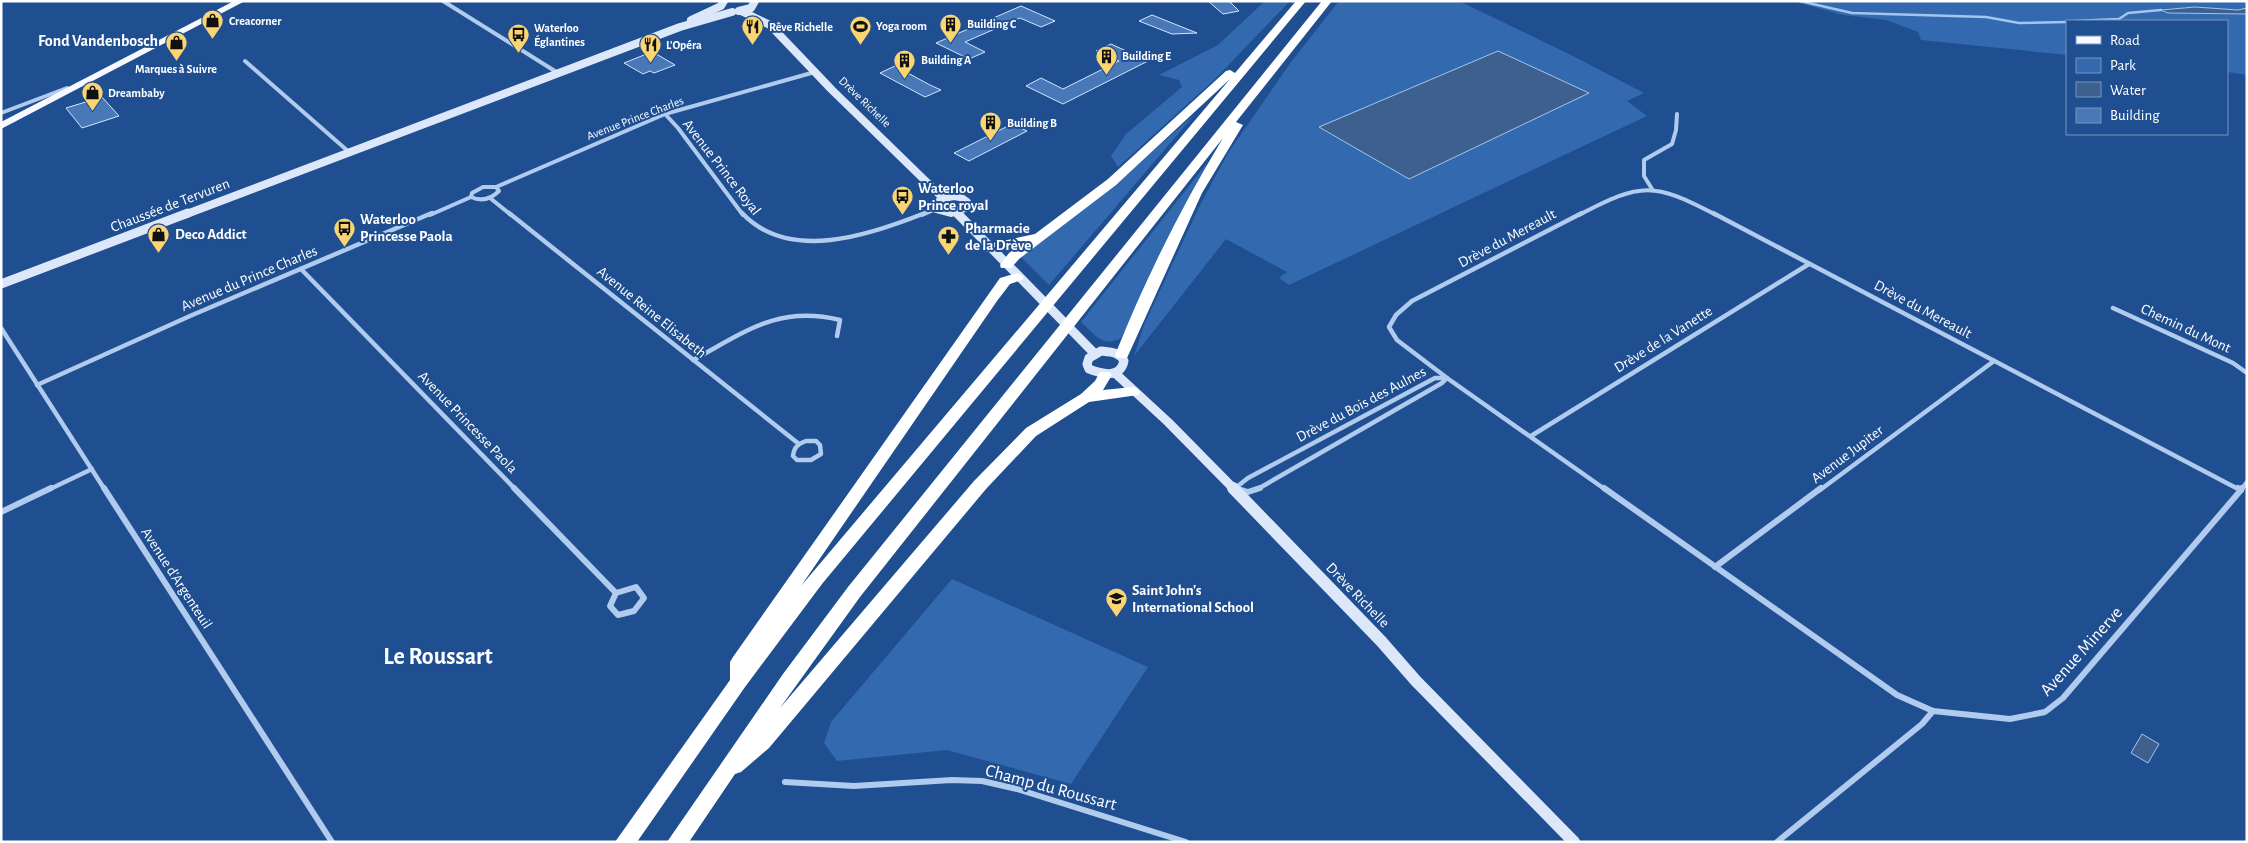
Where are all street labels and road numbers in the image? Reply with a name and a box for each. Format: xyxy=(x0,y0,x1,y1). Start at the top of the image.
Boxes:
street label: Drève Richelle xyxy=(837,74,893,130)
street label: Avenue Prince Charles xyxy=(585,94,685,142)
street label: Avenue Prince Royal xyxy=(680,117,764,218)
street label: Chaussée de Tervuren xyxy=(108,176,232,235)
street label: Drève du Mereault xyxy=(1456,206,1559,270)
street label: Avenue du Prince Charles xyxy=(179,243,320,314)
street label: Avenue Reine Elisabeth xyxy=(594,264,709,361)
street label: Drève du Mereault xyxy=(1872,277,1974,342)
street label: Chemin du Mont xyxy=(2138,301,2233,356)
street label: Drève de la Vanette xyxy=(1612,303,1715,376)
street label: Drève du Bois des Aulnes xyxy=(1294,364,1429,445)
street label: Avenue Princesse Paola xyxy=(415,368,520,476)
street label: Avenue Jupiter xyxy=(1808,422,1886,486)
street label: Avenue d'Argenteuil xyxy=(138,525,215,632)
street label: Drève Richelle xyxy=(1323,560,1392,631)
street label: Avenue Minerve xyxy=(2037,604,2126,700)
street label: Champ du Roussart xyxy=(983,762,1119,814)

